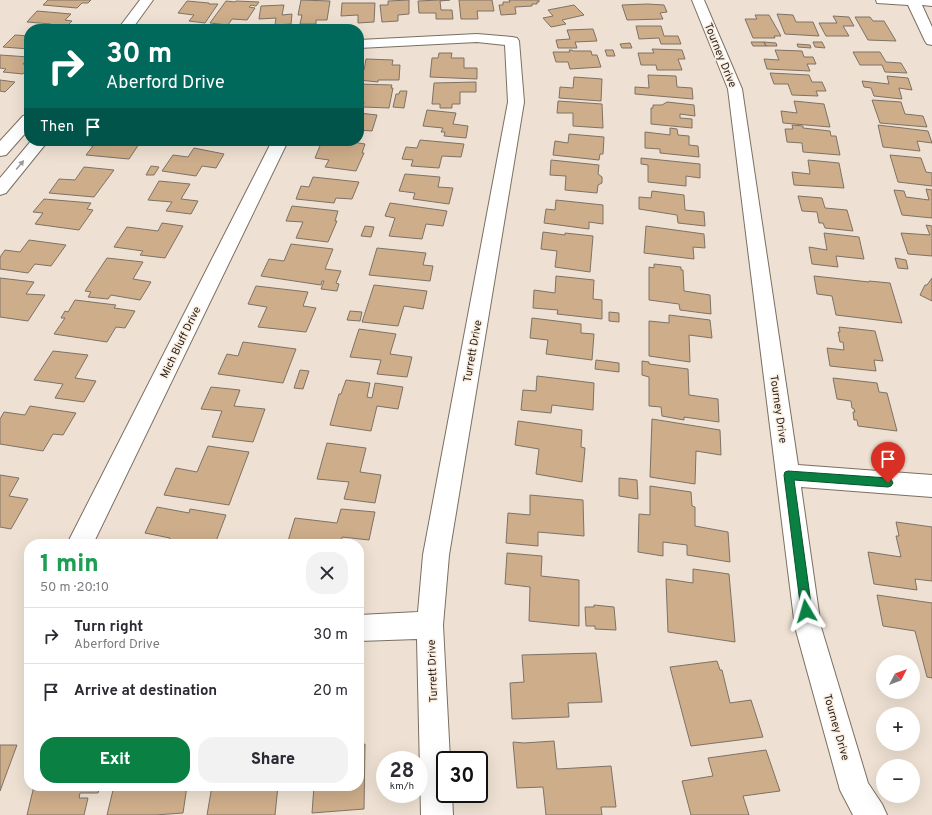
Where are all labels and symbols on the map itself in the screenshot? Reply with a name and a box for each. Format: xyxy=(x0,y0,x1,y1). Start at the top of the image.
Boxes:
street label: Tourney Drive xyxy=(701,21,739,90)
one-way arrow xyxy=(15,159,24,170)
street label: Mich Bluff Drive xyxy=(157,304,204,381)
street label: Turrett Drive xyxy=(461,319,485,383)
street label: Tourney Drive xyxy=(766,374,790,444)
pin xyxy=(871,442,905,483)
position arrow xyxy=(785,590,827,632)
street label: Turrett Drive xyxy=(425,639,441,703)
north arrow xyxy=(876,655,920,699)
street label: Tourney Drive xyxy=(820,692,852,762)
speed limit sign: 30 xyxy=(436,751,488,803)

